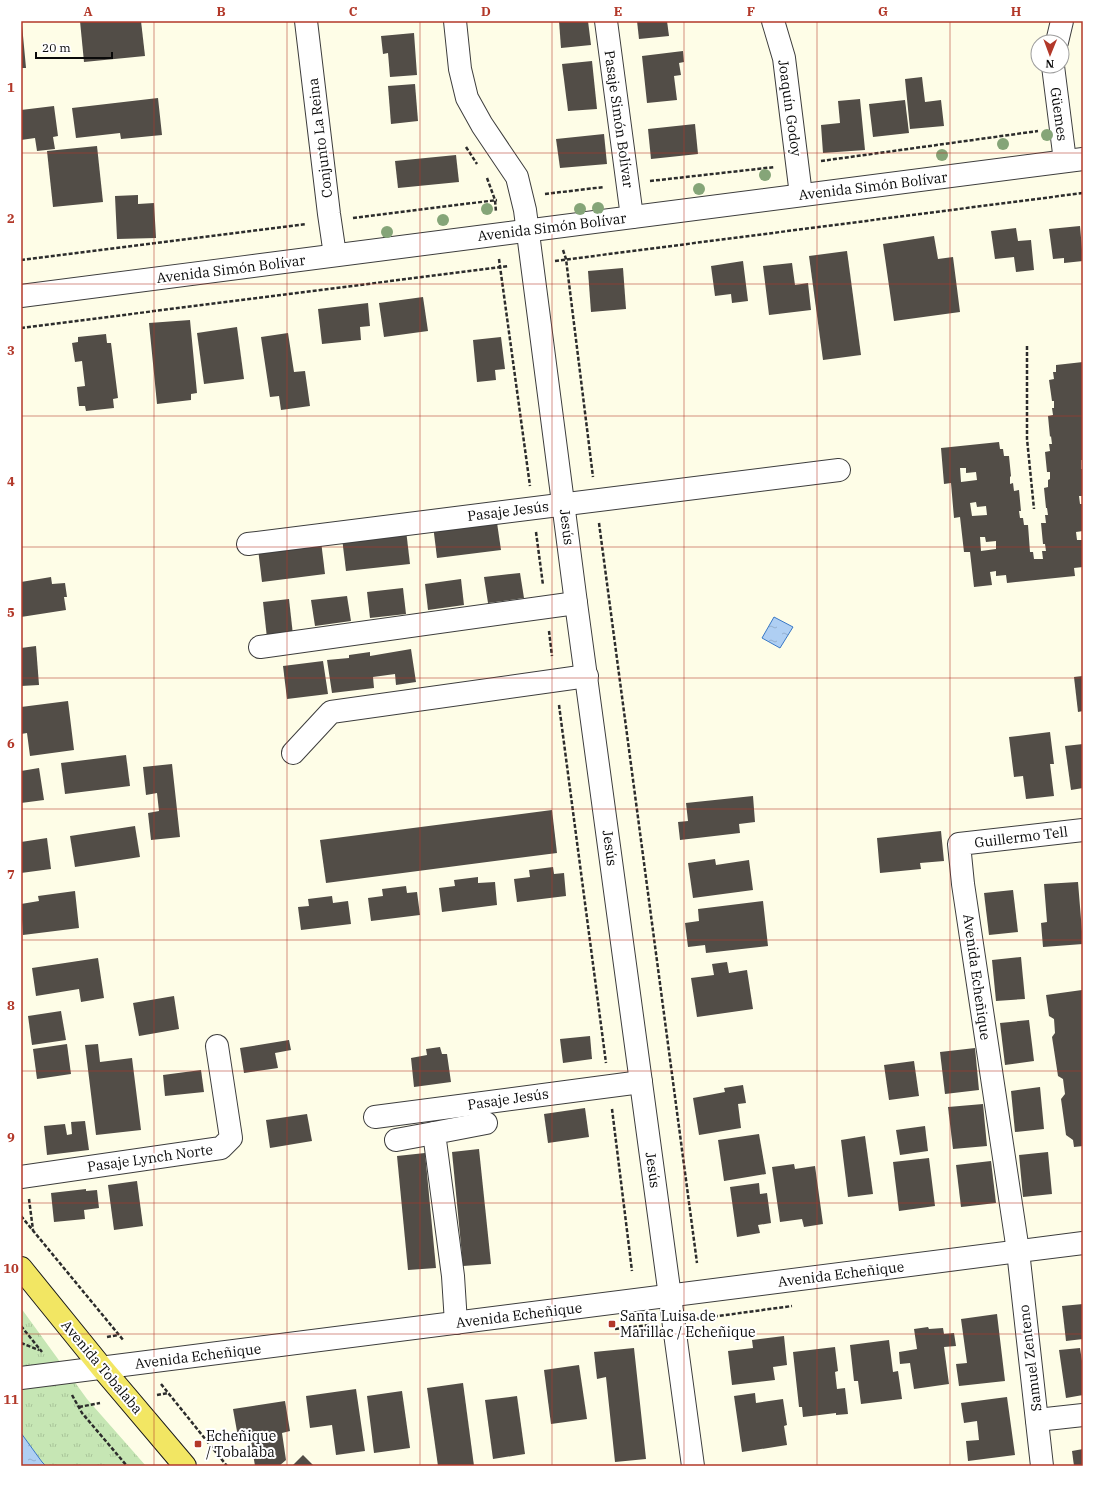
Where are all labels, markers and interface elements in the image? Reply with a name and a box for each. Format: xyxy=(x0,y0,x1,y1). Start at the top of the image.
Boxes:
text: A xyxy=(83,3,93,20)
text: B xyxy=(216,3,226,20)
text: C xyxy=(349,3,358,20)
text: D xyxy=(481,3,491,20)
text: E xyxy=(614,3,622,20)
text: F xyxy=(747,3,755,20)
text: G xyxy=(878,3,888,20)
text: H xyxy=(1011,3,1022,20)
scale bar xyxy=(36,34,112,60)
north arrow xyxy=(1030,34,1070,74)
text: 20 m xyxy=(42,40,71,55)
street label: Pasaje Simón Bolívar xyxy=(600,49,638,190)
text: N xyxy=(1045,57,1054,71)
street label: Joaquín Godoy xyxy=(774,58,806,158)
street label: Conjunto La Reina xyxy=(304,77,336,199)
text: 1 xyxy=(7,79,15,96)
street label: Güemes xyxy=(1046,86,1072,142)
street label: Avenida Simón Bolívar xyxy=(797,168,949,204)
street label: Avenida Simón Bolívar xyxy=(476,209,628,245)
text: 2 xyxy=(7,210,15,227)
street label: Avenida Simón Bolívar xyxy=(155,251,307,287)
text: 3 xyxy=(7,342,15,359)
text: 4 xyxy=(7,473,15,490)
street label: Pasaje Jesús xyxy=(466,497,550,525)
street label: Jesús xyxy=(556,508,578,546)
text: 5 xyxy=(7,604,15,621)
text: 6 xyxy=(7,735,15,752)
street label: Guillermo Tell xyxy=(973,822,1069,852)
street label: Jesús xyxy=(599,829,621,867)
text: 7 xyxy=(7,866,15,883)
street label: Avenida Echeñique xyxy=(959,913,995,1041)
text: 8 xyxy=(7,997,15,1014)
street label: Pasaje Jesús xyxy=(466,1084,550,1114)
text: 9 xyxy=(7,1129,15,1146)
street label: Pasaje Lynch Norte xyxy=(86,1140,214,1176)
street label: Jesús xyxy=(642,1151,664,1189)
street label: Avenida Echeñique xyxy=(777,1257,905,1291)
text: 10 xyxy=(3,1260,19,1277)
street label: Avenida Echeñique xyxy=(455,1298,583,1332)
street label: Samuel Zenteno xyxy=(1015,1303,1045,1412)
place label: Santa Luisa de Marillac / Echeñique xyxy=(620,1307,756,1341)
street label: Avenida Tobalaba xyxy=(57,1316,147,1418)
marker: Santa Luisa de Marillac / Echeñique xyxy=(607,1319,617,1329)
street label: Avenida Echeñique xyxy=(134,1339,262,1373)
text: 11 xyxy=(3,1391,19,1408)
place label: Echeñique / Tobalaba xyxy=(206,1427,276,1461)
marker: Echeñique / Tobalaba xyxy=(193,1439,203,1449)

